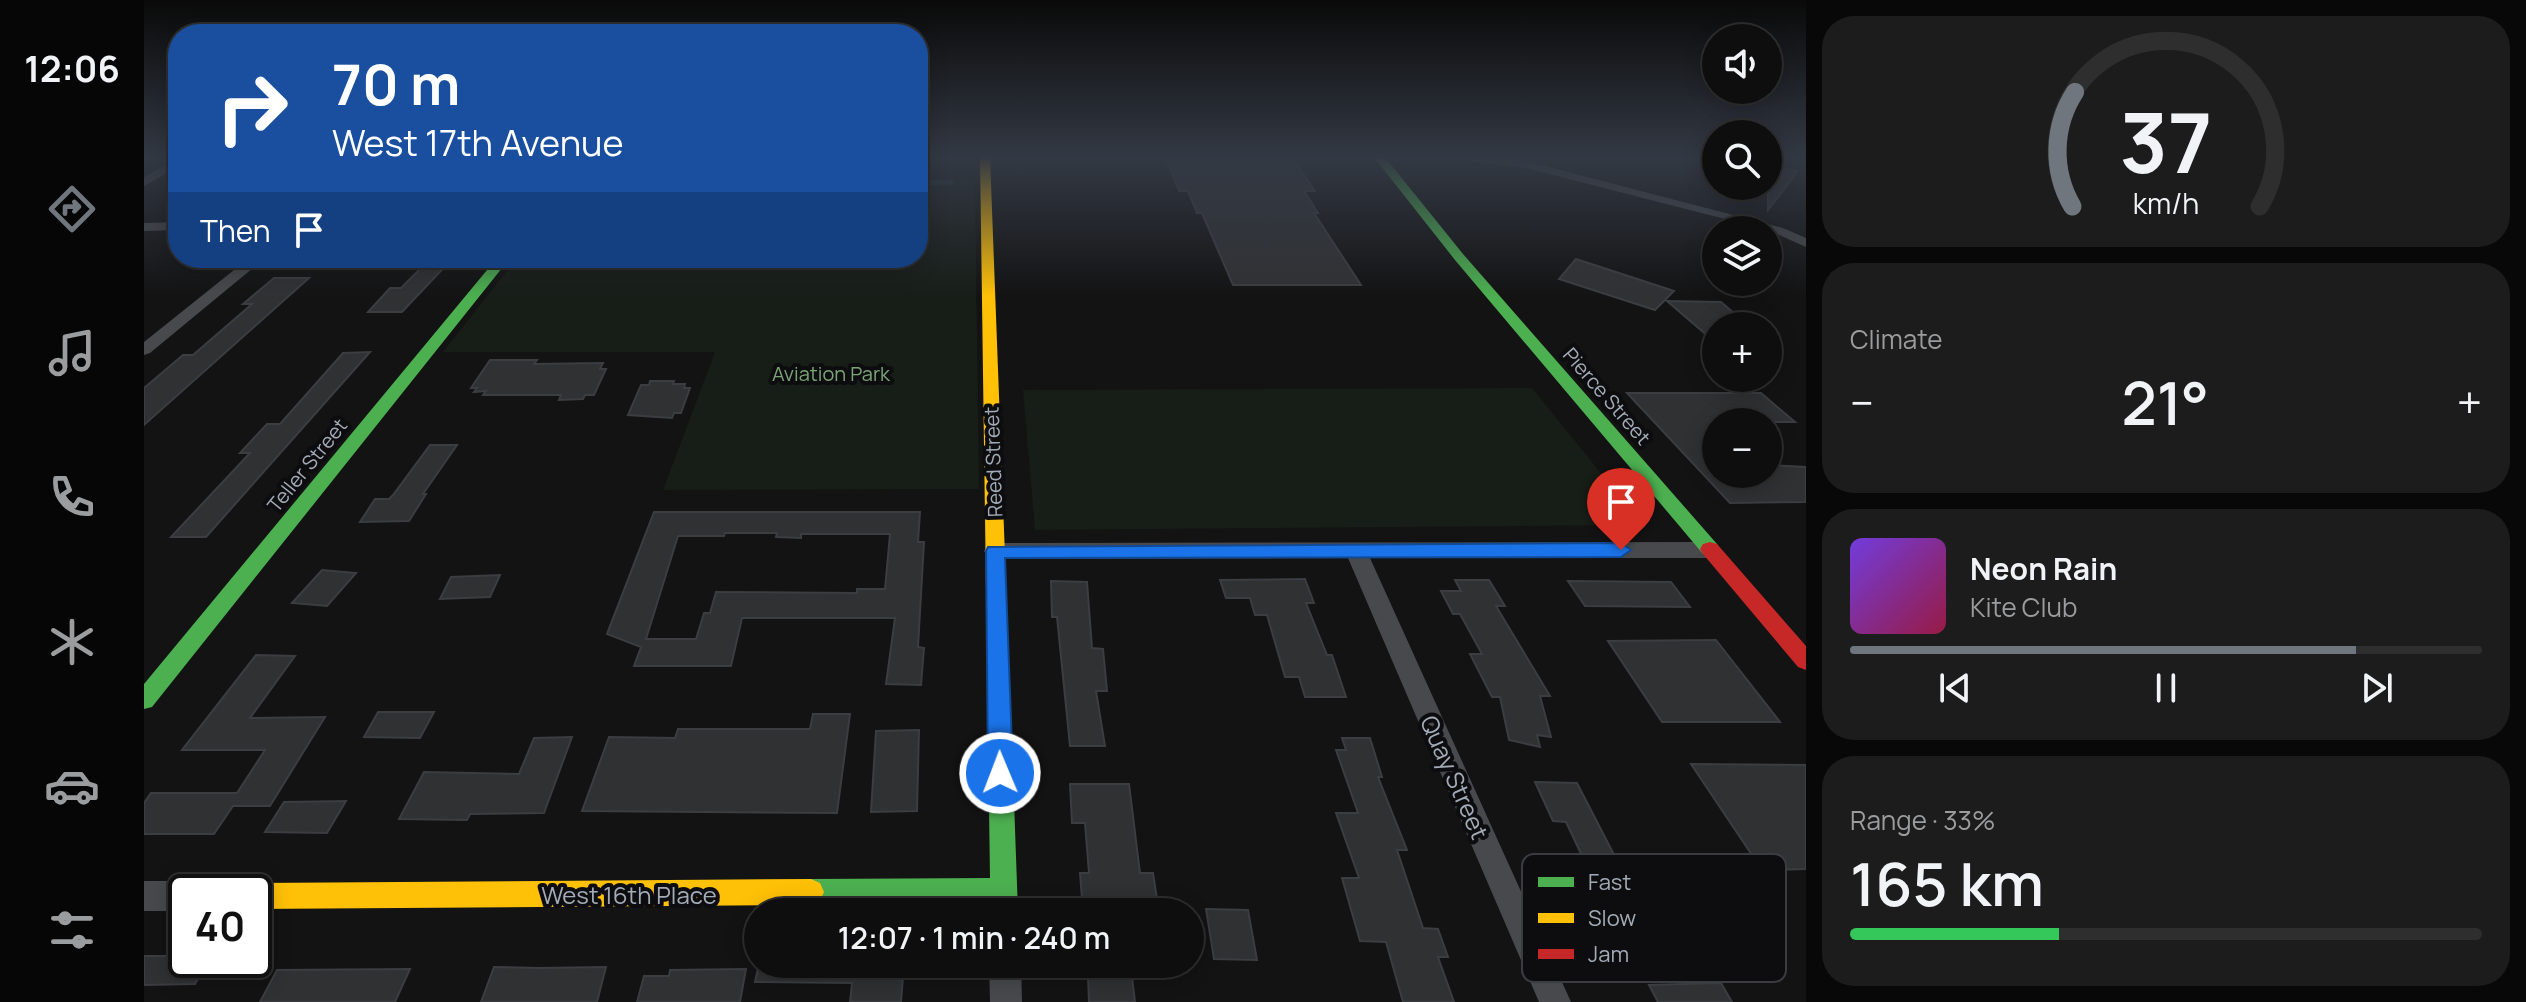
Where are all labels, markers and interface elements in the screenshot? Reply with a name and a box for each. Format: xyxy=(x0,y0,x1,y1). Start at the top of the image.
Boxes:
map controls xyxy=(1702,24,1782,488)
button: sound xyxy=(1702,24,1782,104)
text: 12:06 xyxy=(24,44,120,93)
text: 70 m xyxy=(332,45,460,122)
icon: right xyxy=(200,56,304,160)
text: 37 xyxy=(2120,84,2212,198)
text: West 17th Avenue xyxy=(332,118,623,167)
button: search xyxy=(1702,120,1782,200)
icon: directions xyxy=(44,181,100,237)
text: km/h xyxy=(2133,184,2199,223)
icon: arrive xyxy=(287,208,331,252)
text: Then xyxy=(200,210,271,251)
button: layers xyxy=(1702,216,1782,296)
button: + xyxy=(1702,312,1782,392)
text: Climate xyxy=(1850,321,1942,357)
icon: music xyxy=(44,325,100,381)
street label: Pierce Street xyxy=(1557,342,1657,450)
park label: Aviation Park xyxy=(772,360,891,387)
text: 21° xyxy=(2121,361,2209,443)
text: − xyxy=(1850,372,1874,432)
text: + xyxy=(2457,372,2482,432)
street label: Reed Street xyxy=(978,406,1008,518)
button: − xyxy=(1702,408,1782,488)
street label: Teller Street xyxy=(261,413,353,517)
pin xyxy=(1587,468,1655,550)
icon: phone xyxy=(44,469,100,525)
icon: arrive xyxy=(1599,480,1643,524)
text: Neon Rain xyxy=(1970,548,2117,589)
text: Kite Club xyxy=(1970,589,2077,625)
icon: climate xyxy=(44,614,100,670)
icon: previous xyxy=(1933,666,1977,710)
icon: pause xyxy=(2144,666,2188,710)
icon: next xyxy=(2355,666,2399,710)
street label: Quay Street xyxy=(1413,710,1497,844)
position arrow xyxy=(958,731,1042,815)
icon: car xyxy=(44,758,100,814)
text: Range · 33% xyxy=(1850,802,1995,838)
text: 165 km xyxy=(1850,842,2044,924)
legend xyxy=(1522,854,1786,982)
text: Fast xyxy=(1588,867,1631,897)
speed limit sign: 40 xyxy=(168,874,272,978)
street label: West 16th Place xyxy=(541,878,717,911)
icon: filters xyxy=(44,902,100,958)
text: Slow xyxy=(1588,903,1636,933)
text: 12:07 · 1 min · 240 m xyxy=(838,917,1110,958)
text: Jam xyxy=(1588,939,1629,969)

